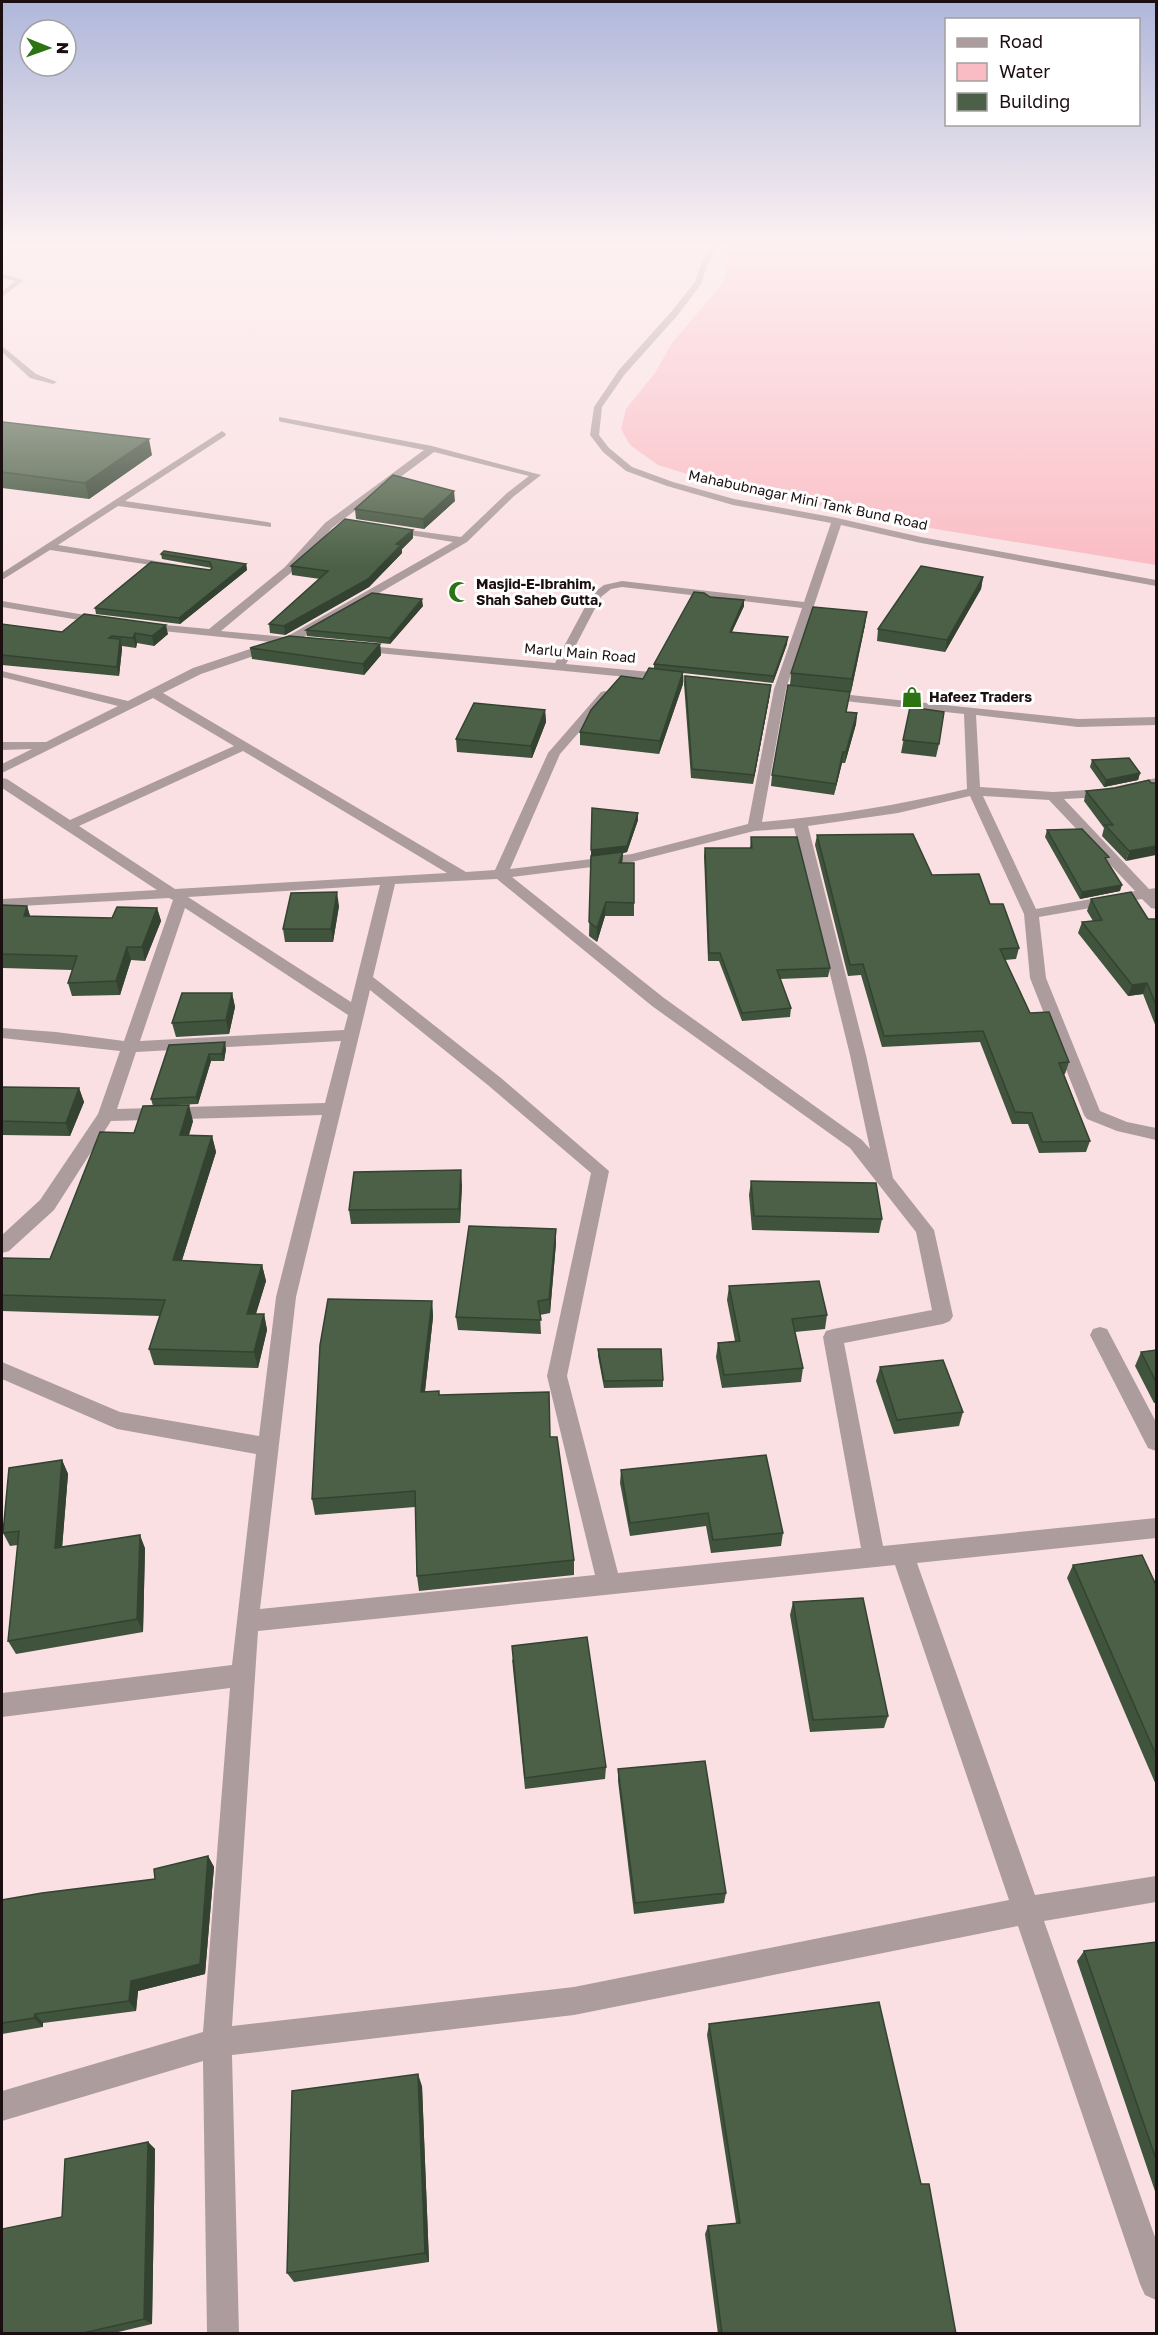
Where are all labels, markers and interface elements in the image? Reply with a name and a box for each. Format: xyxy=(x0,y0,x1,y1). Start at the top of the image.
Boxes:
north arrow xyxy=(18,18,78,78)
legend xyxy=(945,18,1140,126)
text: Road xyxy=(999,30,1043,52)
text: N xyxy=(53,42,73,55)
text: Water xyxy=(999,60,1050,82)
text: Building xyxy=(999,90,1070,112)
street label: Mahabubnagar Mini Tank Bund Road xyxy=(687,466,929,533)
place label: Masjid-E-Ibrahim, Shah Saheb Gutta, xyxy=(476,575,603,608)
mosque icon: Masjid-E-Ibrahim, Shah Saheb Gutta, xyxy=(447,580,471,604)
street label: Marlu Main Road xyxy=(524,639,637,666)
shop icon: Hafeez Traders xyxy=(900,685,924,709)
place label: Hafeez Traders xyxy=(929,688,1032,705)

